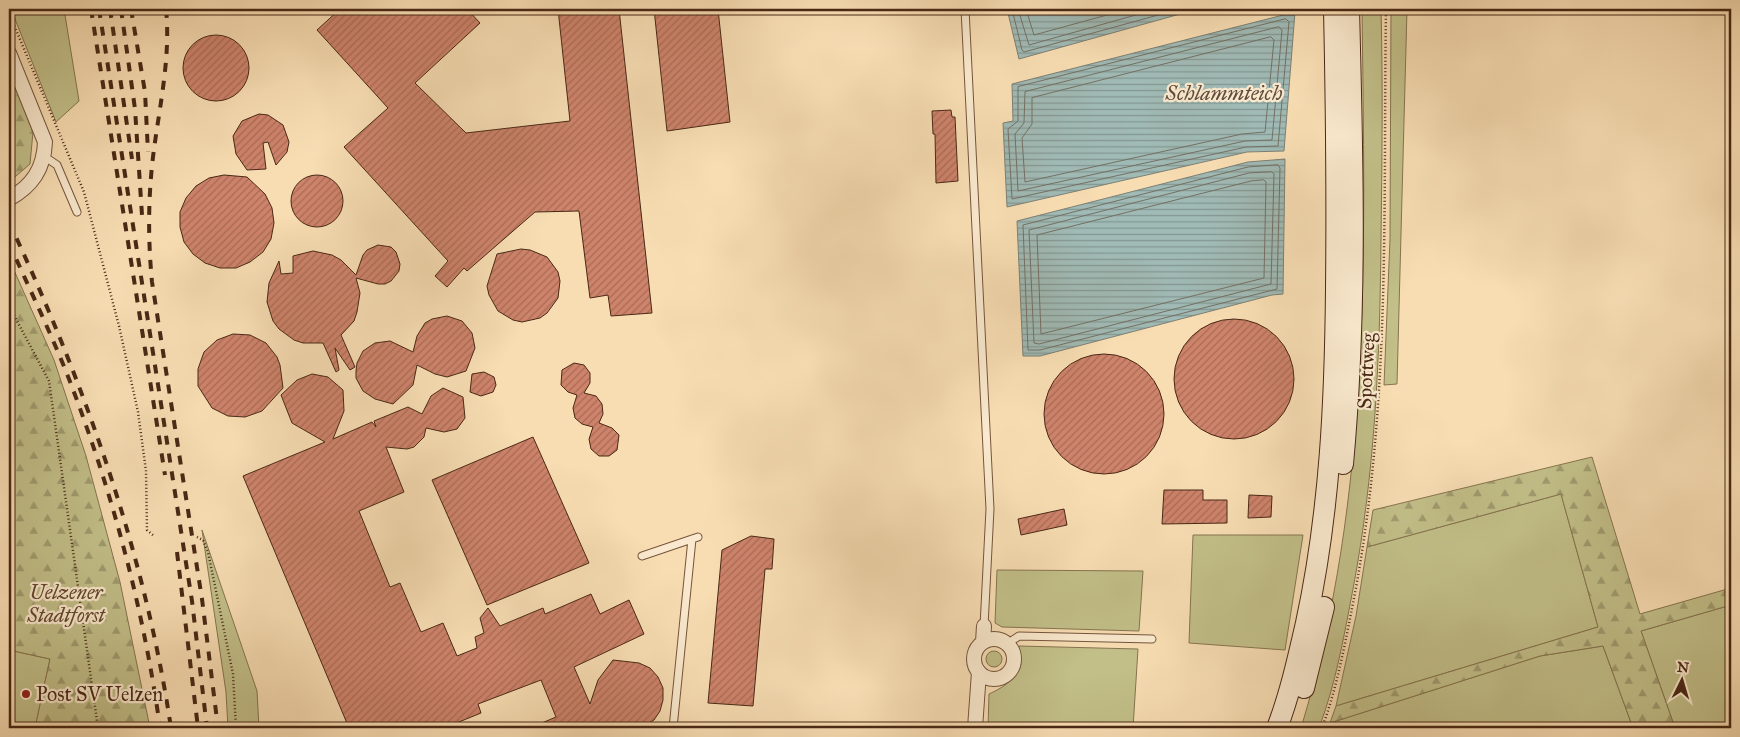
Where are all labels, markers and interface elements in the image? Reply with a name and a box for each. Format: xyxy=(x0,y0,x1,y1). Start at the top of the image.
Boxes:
water label: Schlammteich xyxy=(1164,80,1283,106)
street label: Spottweg xyxy=(1352,332,1381,410)
park label: Uelzener Stadtforst xyxy=(26,580,107,627)
north arrow xyxy=(1658,654,1708,704)
text: N xyxy=(1676,659,1690,677)
place label: Post SV Uelzen xyxy=(36,682,163,706)
marker: Post SV Uelzen xyxy=(20,688,32,700)

